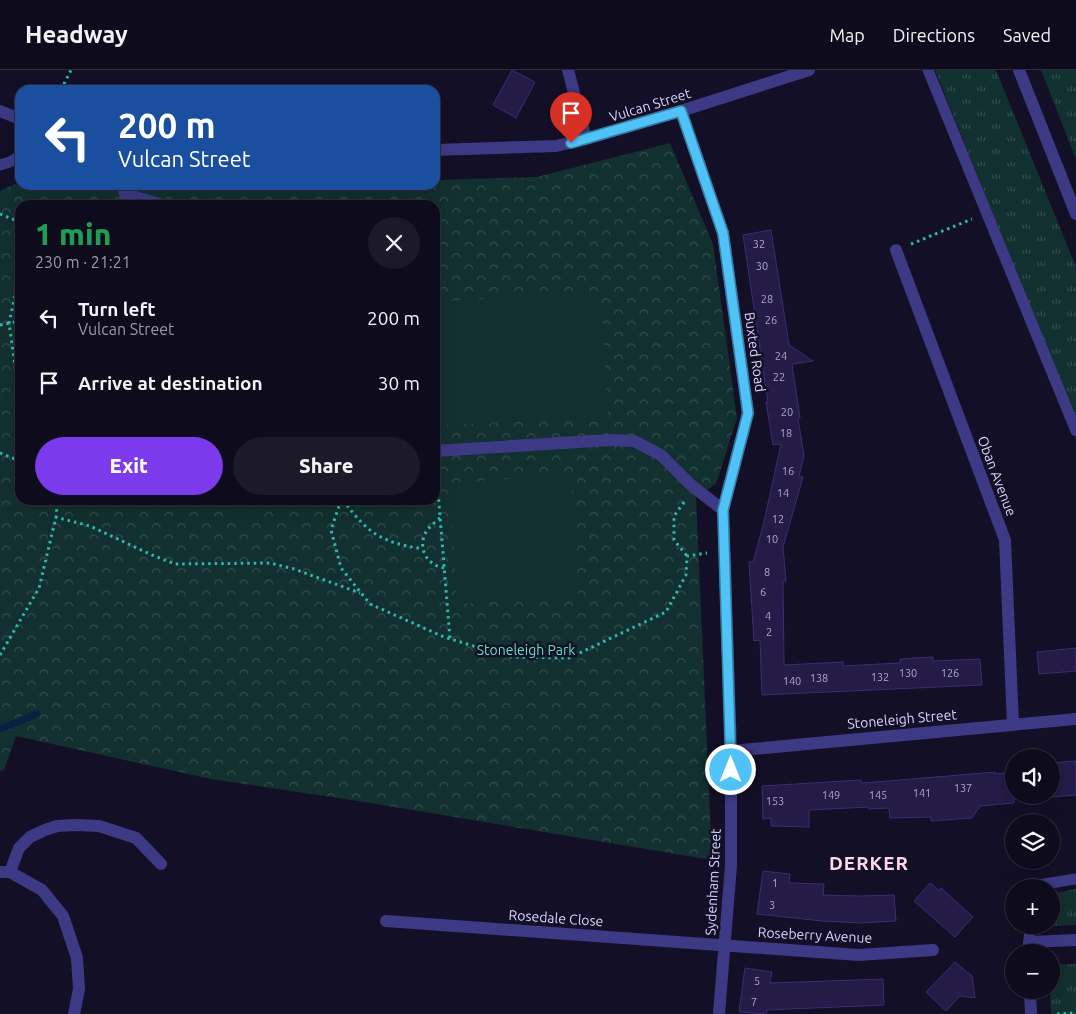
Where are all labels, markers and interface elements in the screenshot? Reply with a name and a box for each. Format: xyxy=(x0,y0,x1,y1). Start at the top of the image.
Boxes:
text: Headway xyxy=(25,21,128,48)
text: Map xyxy=(829,25,865,45)
text: Directions xyxy=(893,25,975,45)
text: Saved xyxy=(1003,25,1051,45)
street label: Vulcan Street xyxy=(607,85,693,125)
pin xyxy=(550,92,592,143)
icon: arrive xyxy=(557,99,585,127)
icon: left xyxy=(35,105,100,170)
text: 200 m xyxy=(118,105,216,145)
text: Vulcan Street xyxy=(118,146,251,171)
text: 1 min xyxy=(35,217,111,251)
button: close xyxy=(368,217,420,269)
house number: 32 xyxy=(753,238,765,250)
text: 230 m · 21:21 xyxy=(35,253,131,271)
house number: 30 xyxy=(756,260,768,272)
house number: 28 xyxy=(761,293,773,305)
text: Turn left xyxy=(78,298,156,320)
icon: left xyxy=(35,304,63,332)
text: 200 m xyxy=(367,307,420,329)
street label: Buxted Road xyxy=(741,311,769,393)
house number: 26 xyxy=(765,314,777,326)
text: Vulcan Street xyxy=(78,320,174,338)
house number: 24 xyxy=(775,350,787,362)
icon: arrive xyxy=(35,369,63,397)
house number: 22 xyxy=(773,371,785,383)
text: Arrive at destination xyxy=(78,372,263,394)
text: 30 m xyxy=(378,372,420,394)
house number: 20 xyxy=(781,406,793,418)
house number: 18 xyxy=(780,427,792,439)
street label: Oban Avenue xyxy=(974,434,1020,518)
button: Exit xyxy=(35,437,223,495)
button: Share xyxy=(233,437,420,495)
house number: 16 xyxy=(782,465,794,477)
house number: 14 xyxy=(777,487,789,499)
house number: 12 xyxy=(772,513,784,525)
house number: 10 xyxy=(766,533,778,545)
house number: 8 xyxy=(764,566,770,578)
house number: 6 xyxy=(760,586,766,598)
house number: 4 xyxy=(765,610,771,622)
house number: 2 xyxy=(766,626,772,638)
park label: Stoneleigh Park xyxy=(477,642,575,658)
house number: 130 xyxy=(899,667,917,679)
house number: 126 xyxy=(941,667,959,679)
house number: 132 xyxy=(871,671,889,683)
house number: 138 xyxy=(810,672,828,684)
house number: 140 xyxy=(783,675,801,687)
street label: Stoneleigh Street xyxy=(847,706,958,732)
position arrow xyxy=(704,743,756,795)
map controls xyxy=(1005,749,1060,999)
button: sound xyxy=(1005,749,1060,804)
house number: 137 xyxy=(954,782,972,794)
house number: 141 xyxy=(913,787,931,799)
house number: 149 xyxy=(822,789,840,801)
house number: 145 xyxy=(869,789,887,801)
house number: 153 xyxy=(766,795,784,807)
button: layers xyxy=(1005,814,1060,869)
street label: Sydenham Street xyxy=(702,827,724,936)
district label: DERKER xyxy=(829,852,909,874)
house number: 1 xyxy=(772,877,778,889)
button: + xyxy=(1005,879,1060,934)
house number: 3 xyxy=(769,899,775,911)
street label: Rosedale Close xyxy=(508,907,604,929)
street label: Roseberry Avenue xyxy=(757,924,873,946)
button: − xyxy=(1005,944,1060,999)
house number: 5 xyxy=(754,975,760,987)
house number: 7 xyxy=(751,996,757,1008)

